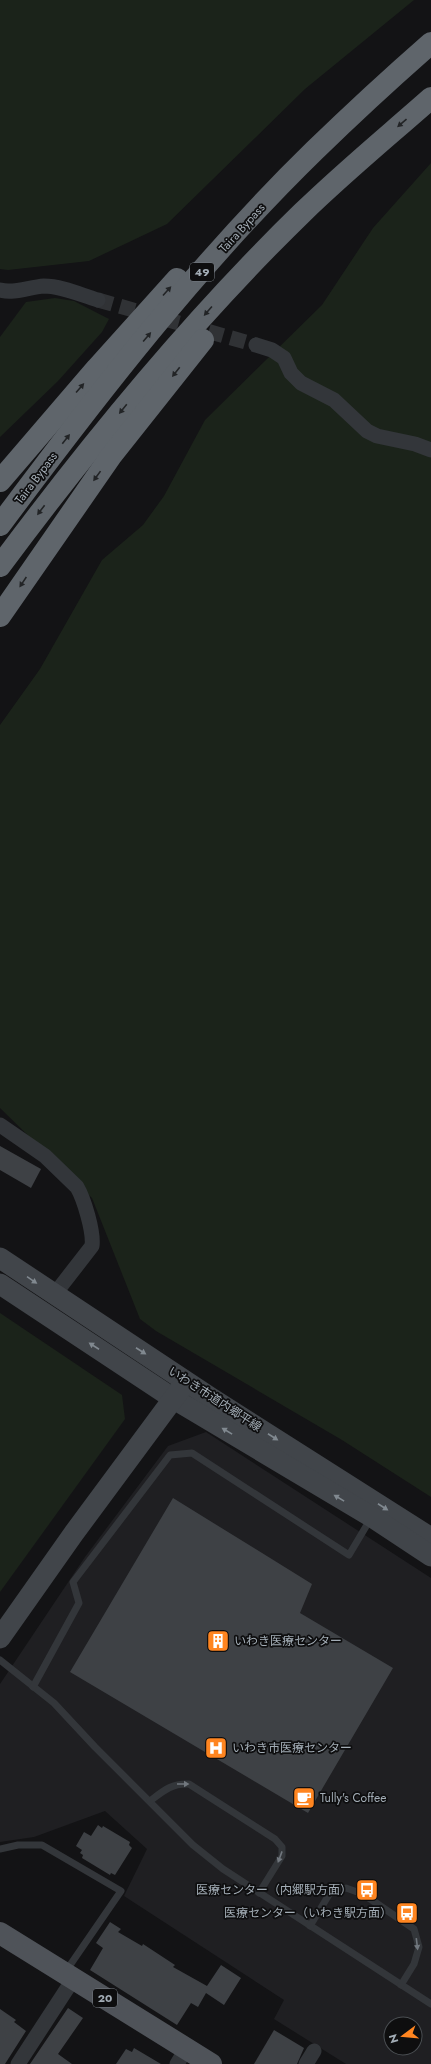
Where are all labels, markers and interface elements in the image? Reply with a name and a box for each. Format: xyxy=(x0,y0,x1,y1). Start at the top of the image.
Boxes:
one-way arrow xyxy=(396,119,407,128)
street label: Taira Bypass xyxy=(215,199,269,257)
road number: 49 xyxy=(190,263,214,281)
one-way arrow xyxy=(162,285,171,296)
one-way arrow xyxy=(204,306,213,317)
one-way arrow xyxy=(142,332,151,342)
one-way arrow xyxy=(172,367,180,378)
one-way arrow xyxy=(75,383,84,392)
one-way arrow xyxy=(118,404,127,415)
one-way arrow xyxy=(62,433,70,444)
street label: Taira Bypass xyxy=(10,448,62,508)
one-way arrow xyxy=(93,470,102,481)
one-way arrow xyxy=(37,505,45,516)
one-way arrow xyxy=(19,577,27,587)
one-way arrow xyxy=(27,1276,38,1284)
one-way arrow xyxy=(88,1342,100,1349)
one-way arrow xyxy=(136,1347,146,1355)
street label: いわき市道内郷平線 xyxy=(165,1362,265,1436)
one-way arrow xyxy=(221,1427,233,1434)
one-way arrow xyxy=(268,1434,279,1441)
one-way arrow xyxy=(333,1494,345,1501)
one-way arrow xyxy=(377,1504,389,1511)
building icon: いわき医療センター xyxy=(205,1628,231,1654)
place label: いわき医療センター xyxy=(234,1632,342,1650)
hospital icon: いわき市医療センター xyxy=(203,1735,229,1761)
place label: いわき市医療センター xyxy=(232,1739,352,1757)
one-way arrow xyxy=(177,1781,190,1787)
cafe icon: Tully's Coffee xyxy=(291,1785,317,1811)
place label: Tully's Coffee xyxy=(320,1789,386,1807)
one-way arrow xyxy=(276,1851,283,1863)
bus stop icon: 医療センター（内郷駅方面） xyxy=(354,1877,380,1903)
place label: 医療センター（内郷駅方面） xyxy=(196,1881,352,1899)
bus stop icon: 医療センター（いわき駅方面） xyxy=(394,1900,420,1926)
place label: 医療センター（いわき駅方面） xyxy=(224,1904,392,1922)
one-way arrow xyxy=(414,1938,420,1951)
road number: 20 xyxy=(93,1989,117,2007)
north arrow xyxy=(383,2016,423,2056)
text: N xyxy=(384,2032,402,2045)

